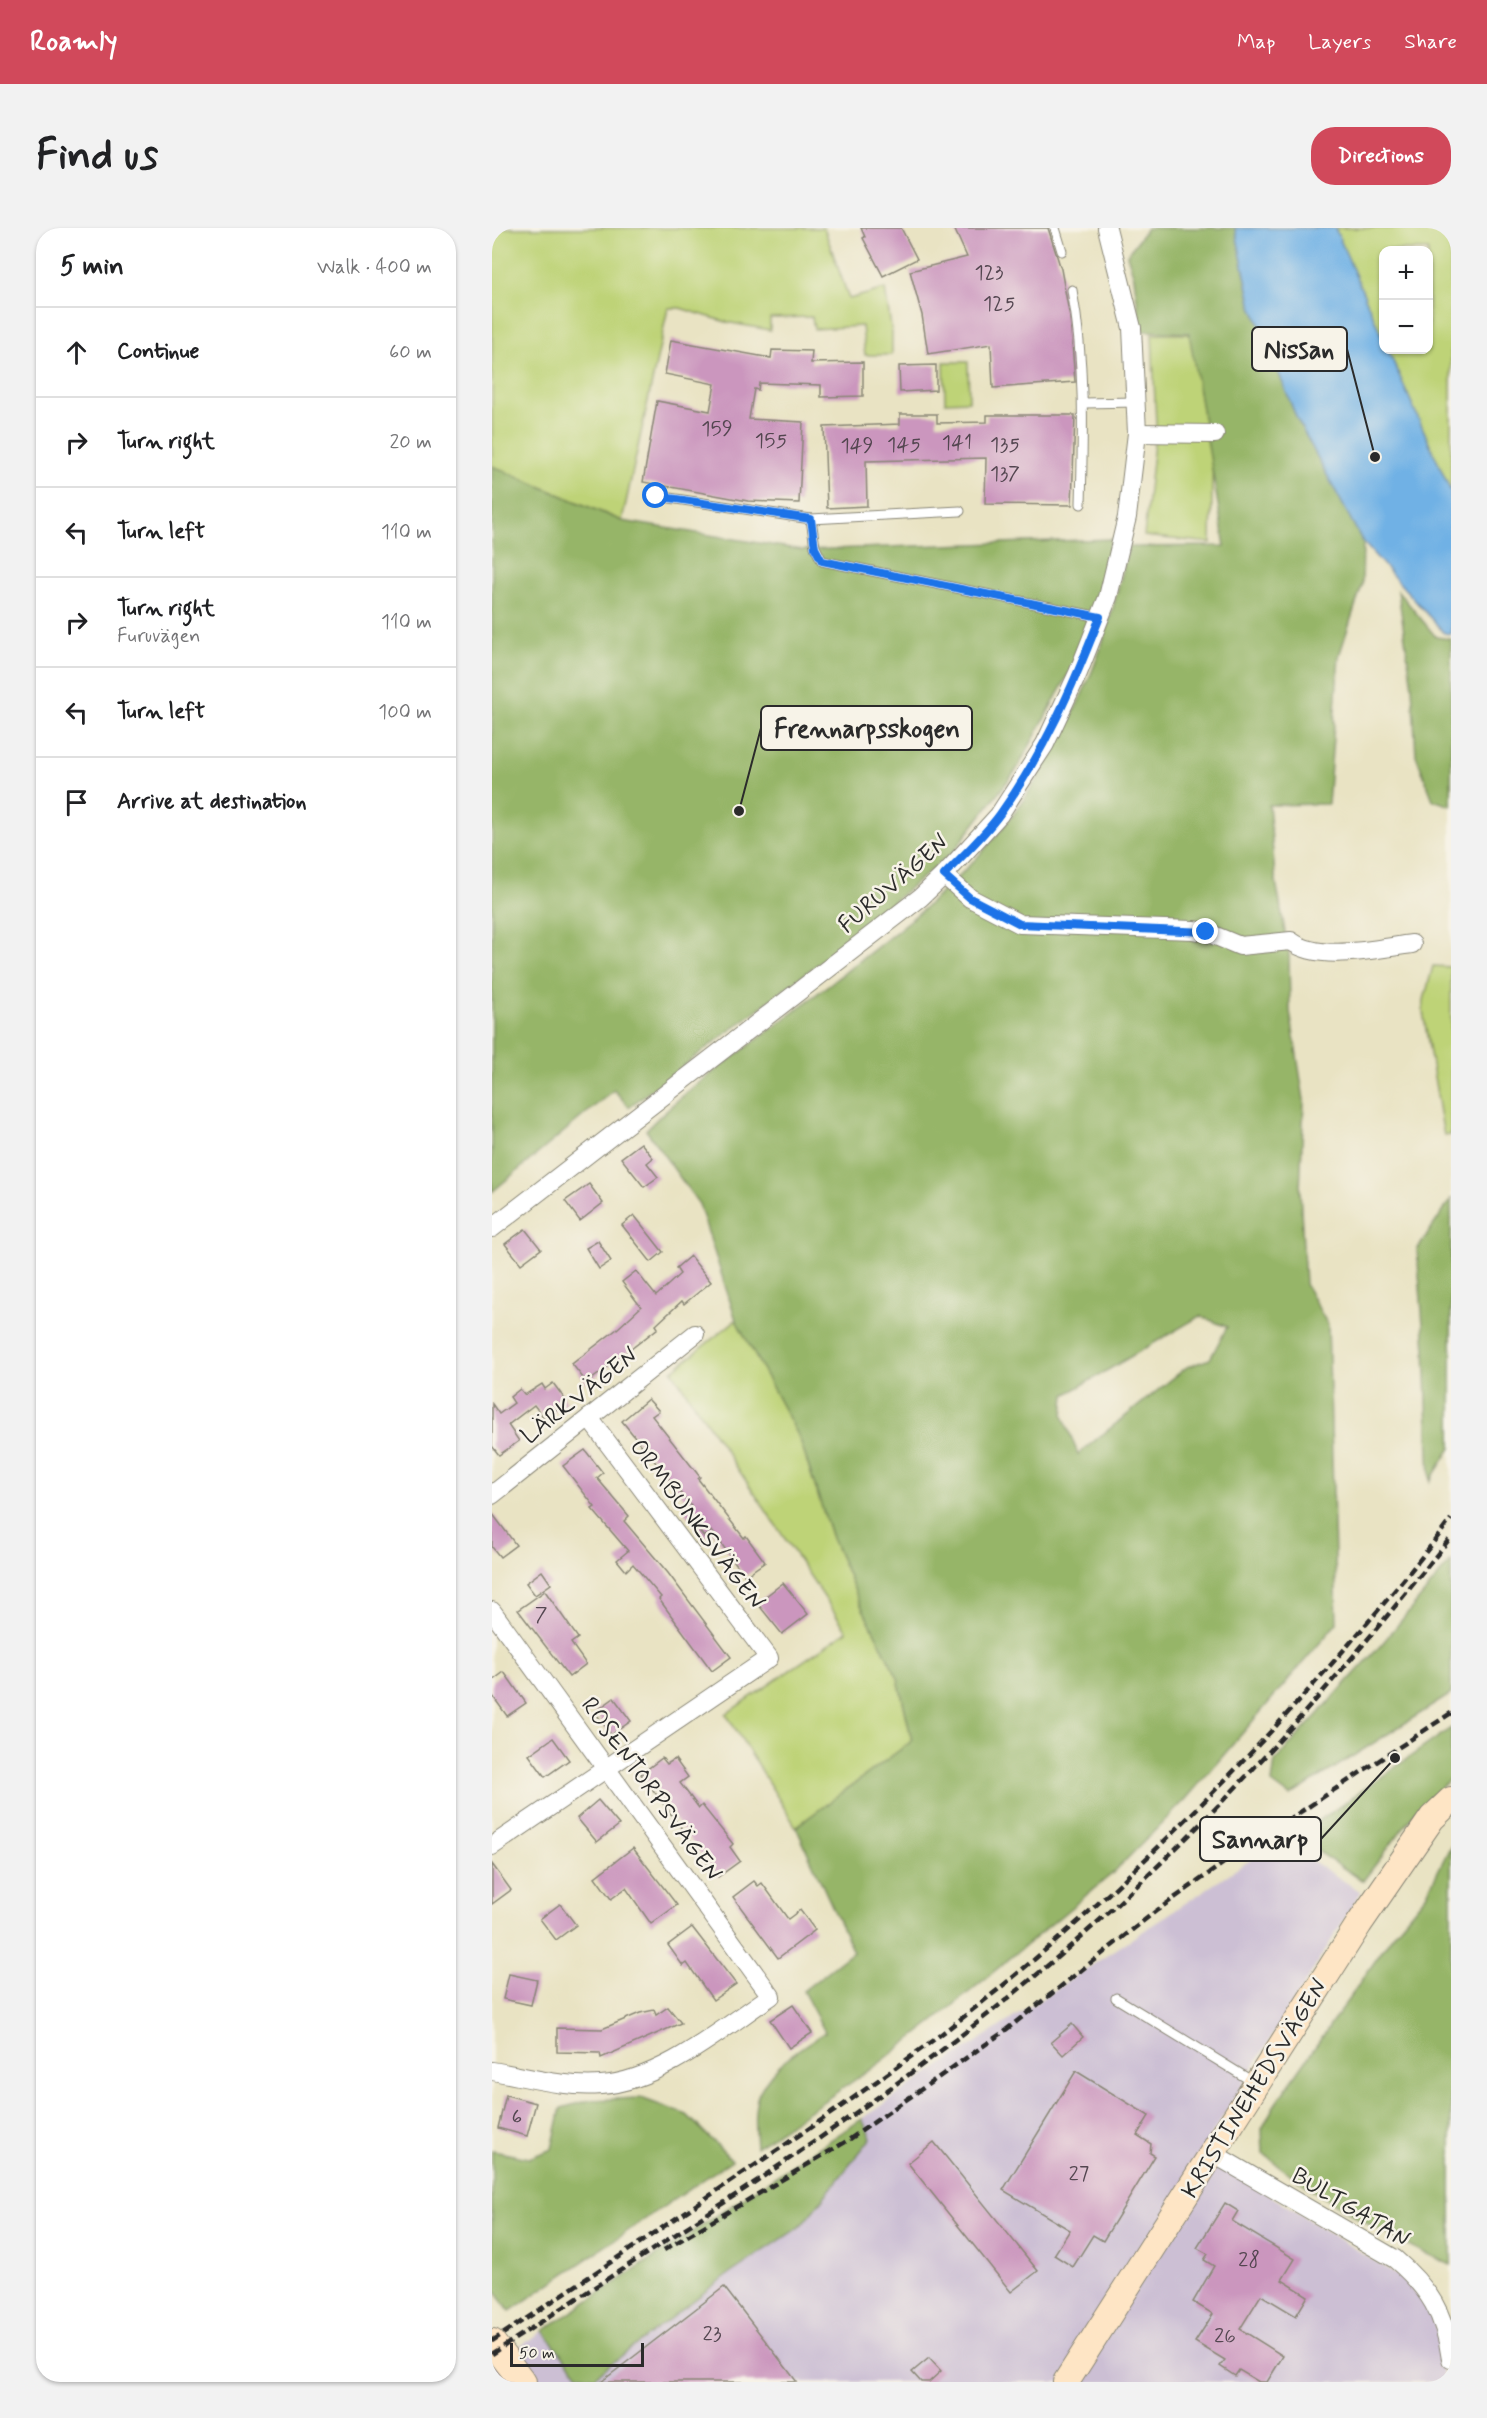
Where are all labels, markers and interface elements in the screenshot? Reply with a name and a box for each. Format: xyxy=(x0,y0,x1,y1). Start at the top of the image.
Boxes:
text: Roamly xyxy=(30,24,118,61)
text: Map xyxy=(1237,28,1275,56)
text: Layers xyxy=(1308,28,1371,56)
text: Share xyxy=(1404,28,1457,56)
button: Directions xyxy=(1311,127,1451,185)
text: Find us xyxy=(36,129,158,184)
map controls xyxy=(1379,246,1433,354)
button: + xyxy=(1379,246,1433,300)
text: 5 min xyxy=(60,250,124,284)
text: Walk · 400 m xyxy=(317,254,432,281)
house number: 123 xyxy=(974,259,1004,287)
house number: 125 xyxy=(983,290,1015,318)
button: − xyxy=(1379,300,1433,354)
callout: Nissan xyxy=(1252,327,1347,371)
text: Nissan xyxy=(1264,334,1334,368)
icon: ahead xyxy=(60,336,93,369)
text: Continue xyxy=(117,338,199,366)
text: 60 m xyxy=(389,339,432,366)
house number: 159 xyxy=(701,415,733,443)
icon: right xyxy=(60,426,93,459)
house number: 155 xyxy=(755,427,787,455)
text: Turn right xyxy=(117,428,215,456)
text: 20 m xyxy=(389,429,432,456)
house number: 141 xyxy=(942,429,972,457)
house number: 145 xyxy=(887,431,921,459)
house number: 135 xyxy=(990,431,1020,459)
house number: 149 xyxy=(840,432,874,460)
house number: 137 xyxy=(990,460,1020,488)
route start xyxy=(642,482,668,508)
icon: left xyxy=(60,516,93,549)
text: Turn left xyxy=(117,518,205,546)
text: 110 m xyxy=(381,519,432,546)
text: Turn right xyxy=(117,595,215,623)
icon: right xyxy=(60,606,93,639)
text: 110 m xyxy=(381,609,432,636)
text: Furuvägen xyxy=(117,623,201,650)
icon: left xyxy=(60,696,93,729)
text: Turn left xyxy=(117,698,205,726)
text: 100 m xyxy=(378,699,432,726)
callout: Frennarpsskogen xyxy=(761,706,972,750)
text: Frennarpsskogen xyxy=(774,713,960,748)
icon: arrive xyxy=(60,786,93,819)
text: Arrive at destination xyxy=(117,788,307,816)
street label: FURUVÄGEN xyxy=(832,827,956,941)
route end xyxy=(1192,918,1218,944)
street label: LÄRKVÄGEN xyxy=(515,1341,645,1452)
street label: ORMBUNKSVÄGEN xyxy=(622,1433,771,1617)
house number: 7 xyxy=(535,1601,548,1629)
street label: ROSENTORPSVÄGEN xyxy=(573,1691,728,1889)
callout: Sannarp xyxy=(1200,1817,1321,1861)
text: Sannarp xyxy=(1212,1824,1308,1858)
street label: KRISTINEHEDSVÄGEN xyxy=(1175,1973,1336,2204)
house number: 6 xyxy=(512,2103,522,2131)
house number: 27 xyxy=(1069,2160,1089,2188)
street label: BULTGATAN xyxy=(1285,2161,1415,2256)
house number: 28 xyxy=(1238,2246,1260,2274)
house number: 23 xyxy=(702,2320,722,2348)
house number: 26 xyxy=(1214,2322,1236,2350)
scale bar xyxy=(510,2340,644,2368)
text: 50 m xyxy=(519,2343,555,2364)

